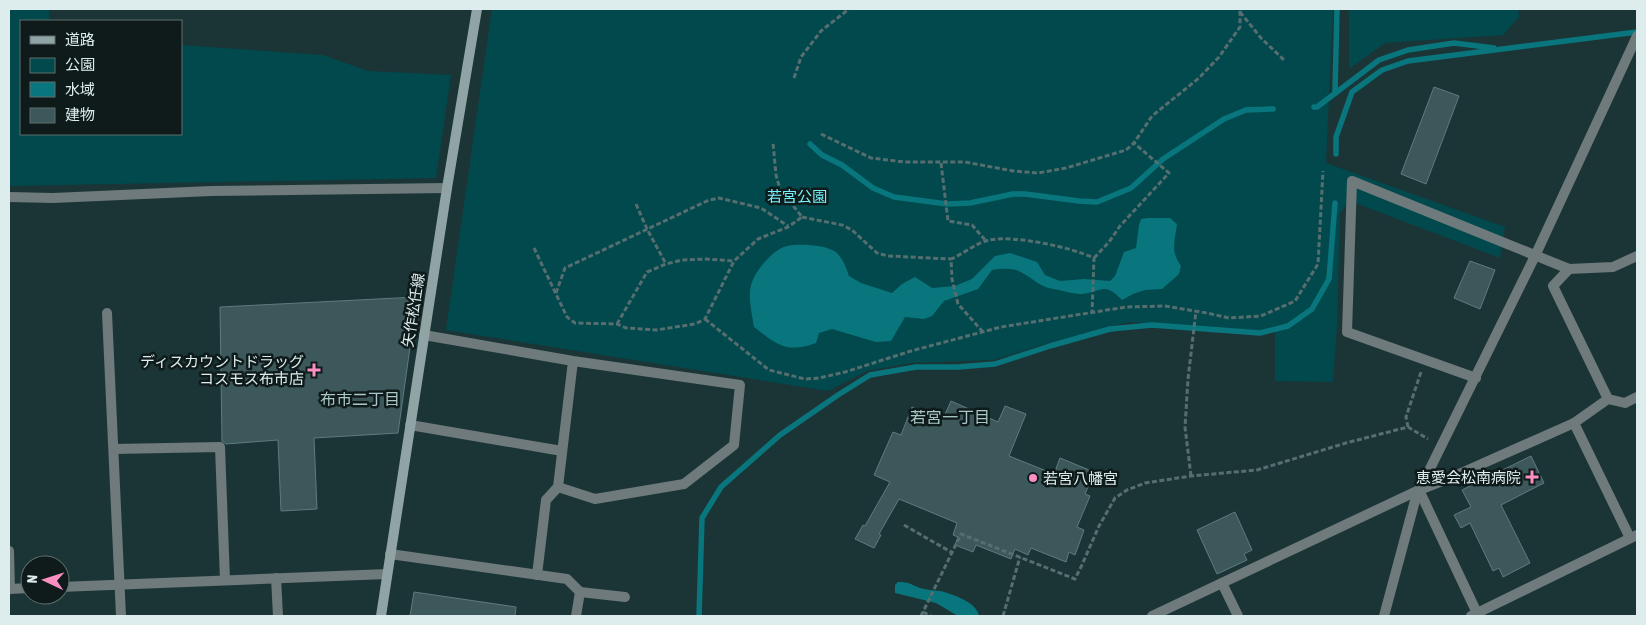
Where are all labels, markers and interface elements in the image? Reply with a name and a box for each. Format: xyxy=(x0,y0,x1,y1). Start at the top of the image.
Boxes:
legend xyxy=(20,20,182,135)
text: 道路 xyxy=(65,31,95,48)
text: 公園 xyxy=(65,56,95,73)
text: 水域 xyxy=(65,81,95,98)
text: 建物 xyxy=(65,106,95,123)
park label: 若宮公園 xyxy=(767,188,827,205)
street label: 矢作松任線 xyxy=(399,272,427,348)
place label: ディスカウントドラッグ コスモス布市店 xyxy=(140,353,304,387)
marker: ディスカウントドラッグ コスモス布市店 xyxy=(308,364,320,376)
district label: 布市二丁目 xyxy=(320,390,400,408)
district label: 若宮一丁目 xyxy=(910,408,990,426)
place label: 恵愛会松南病院 xyxy=(1416,469,1521,486)
place label: 若宮八幡宮 xyxy=(1043,470,1118,487)
marker: 恵愛会松南病院 xyxy=(1525,470,1539,484)
marker: 若宮八幡宮 xyxy=(1027,472,1039,484)
north arrow xyxy=(20,555,70,605)
text: N xyxy=(24,574,40,584)

